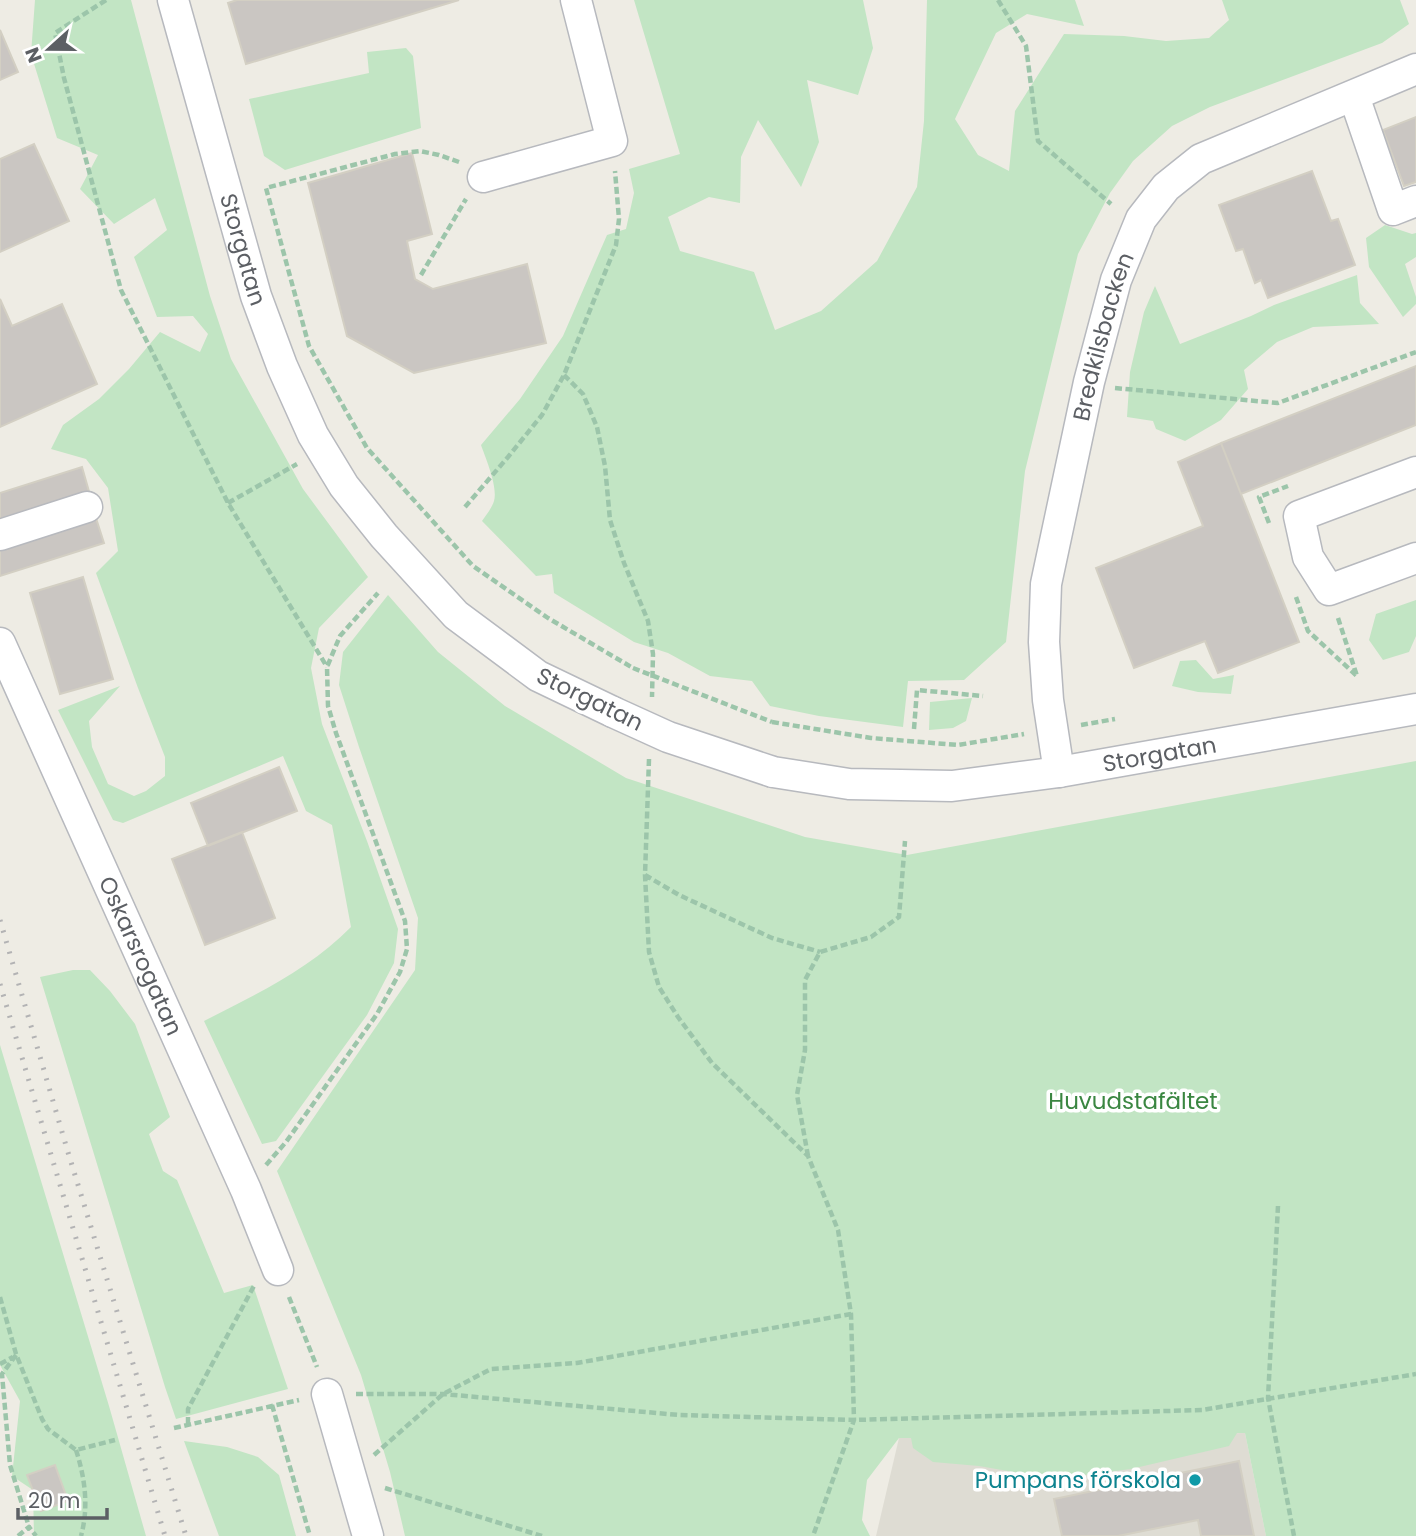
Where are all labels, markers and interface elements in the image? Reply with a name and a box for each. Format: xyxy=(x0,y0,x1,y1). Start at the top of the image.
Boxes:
north arrow xyxy=(14,14,84,84)
text: N xyxy=(18,43,49,66)
street label: Storgatan xyxy=(212,190,274,310)
street label: Bredkilsbacken xyxy=(1065,247,1142,424)
street label: Storgatan xyxy=(531,659,649,739)
street label: Storgatan xyxy=(1100,729,1219,780)
street label: Oskarsrogatan xyxy=(91,871,190,1040)
park label: Huvudstafältet xyxy=(1048,1085,1218,1117)
place label: Pumpans förskola xyxy=(975,1464,1181,1496)
marker: Pumpans förskola xyxy=(1187,1472,1203,1488)
scale bar xyxy=(18,1476,107,1520)
text: 20 m xyxy=(28,1486,81,1515)

